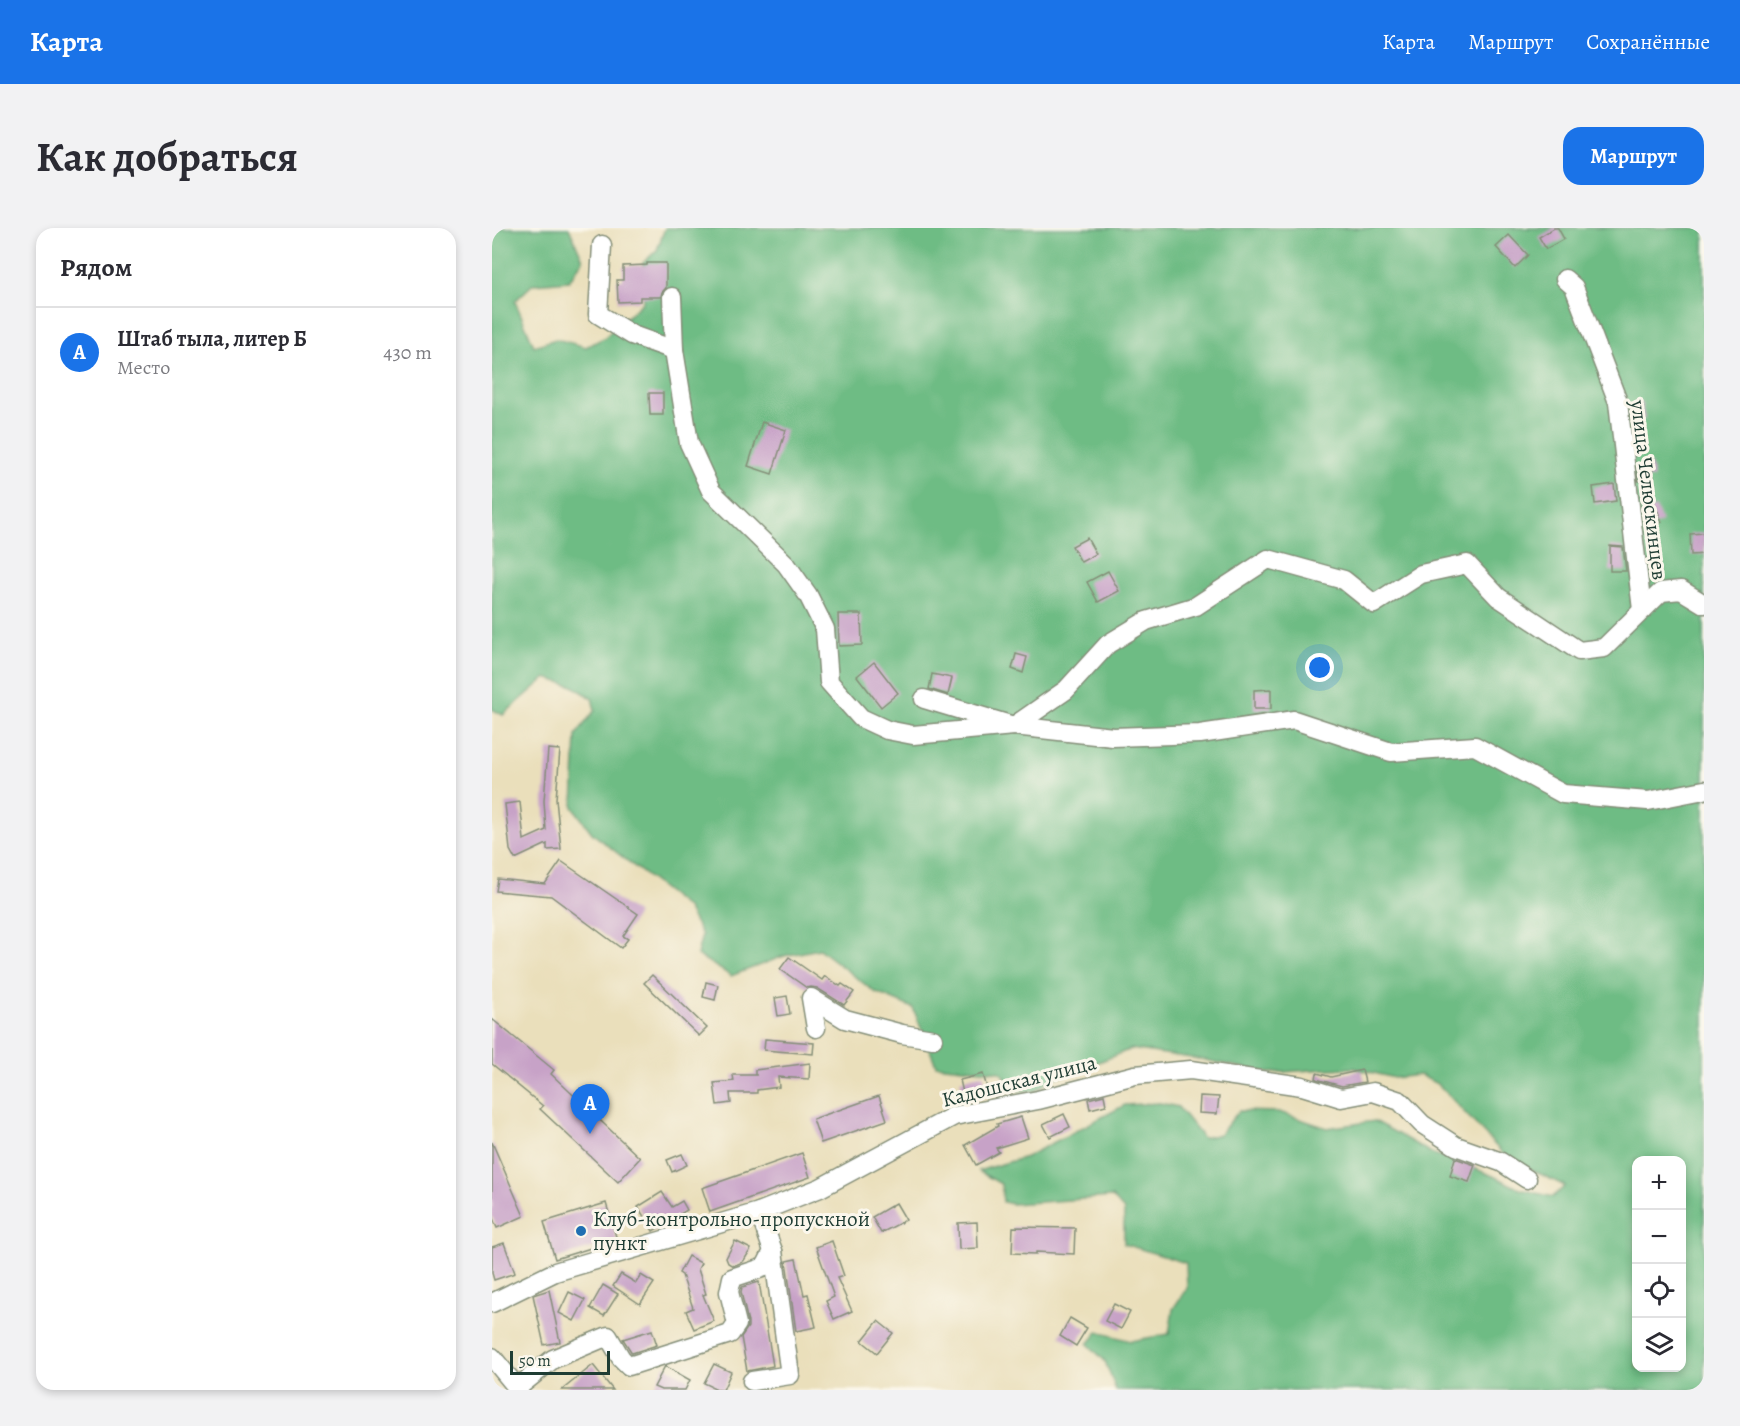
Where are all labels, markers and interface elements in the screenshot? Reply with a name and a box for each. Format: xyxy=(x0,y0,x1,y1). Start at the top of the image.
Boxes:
text: Карта xyxy=(30,23,103,61)
text: Карта xyxy=(1382,28,1435,56)
text: Маршрут xyxy=(1468,28,1553,56)
text: Сохранённые xyxy=(1586,28,1710,56)
button: Маршрут xyxy=(1563,127,1704,185)
text: Как добраться xyxy=(36,128,298,185)
text: Рядом xyxy=(60,250,132,285)
text: Штаб тыла, литер Б xyxy=(117,324,307,354)
text: A xyxy=(73,339,86,366)
text: 430 m xyxy=(383,339,432,366)
text: Место xyxy=(117,354,170,381)
street label: улица Челюскинцев xyxy=(1624,397,1674,582)
your location xyxy=(1305,653,1334,682)
street label: Кадошская улица xyxy=(939,1048,1099,1114)
pin: A xyxy=(570,1084,610,1134)
map controls xyxy=(1632,1156,1686,1372)
button: + xyxy=(1632,1156,1686,1210)
place label: Клуб-контрольно-пропускной пункт xyxy=(593,1205,870,1257)
button: − xyxy=(1632,1210,1686,1264)
marker: Клуб-контрольно-пропускной пункт xyxy=(574,1224,588,1238)
button: locate xyxy=(1632,1264,1686,1318)
button: layers xyxy=(1632,1318,1686,1372)
scale bar xyxy=(510,1348,610,1376)
text: 50 m xyxy=(519,1350,551,1372)

